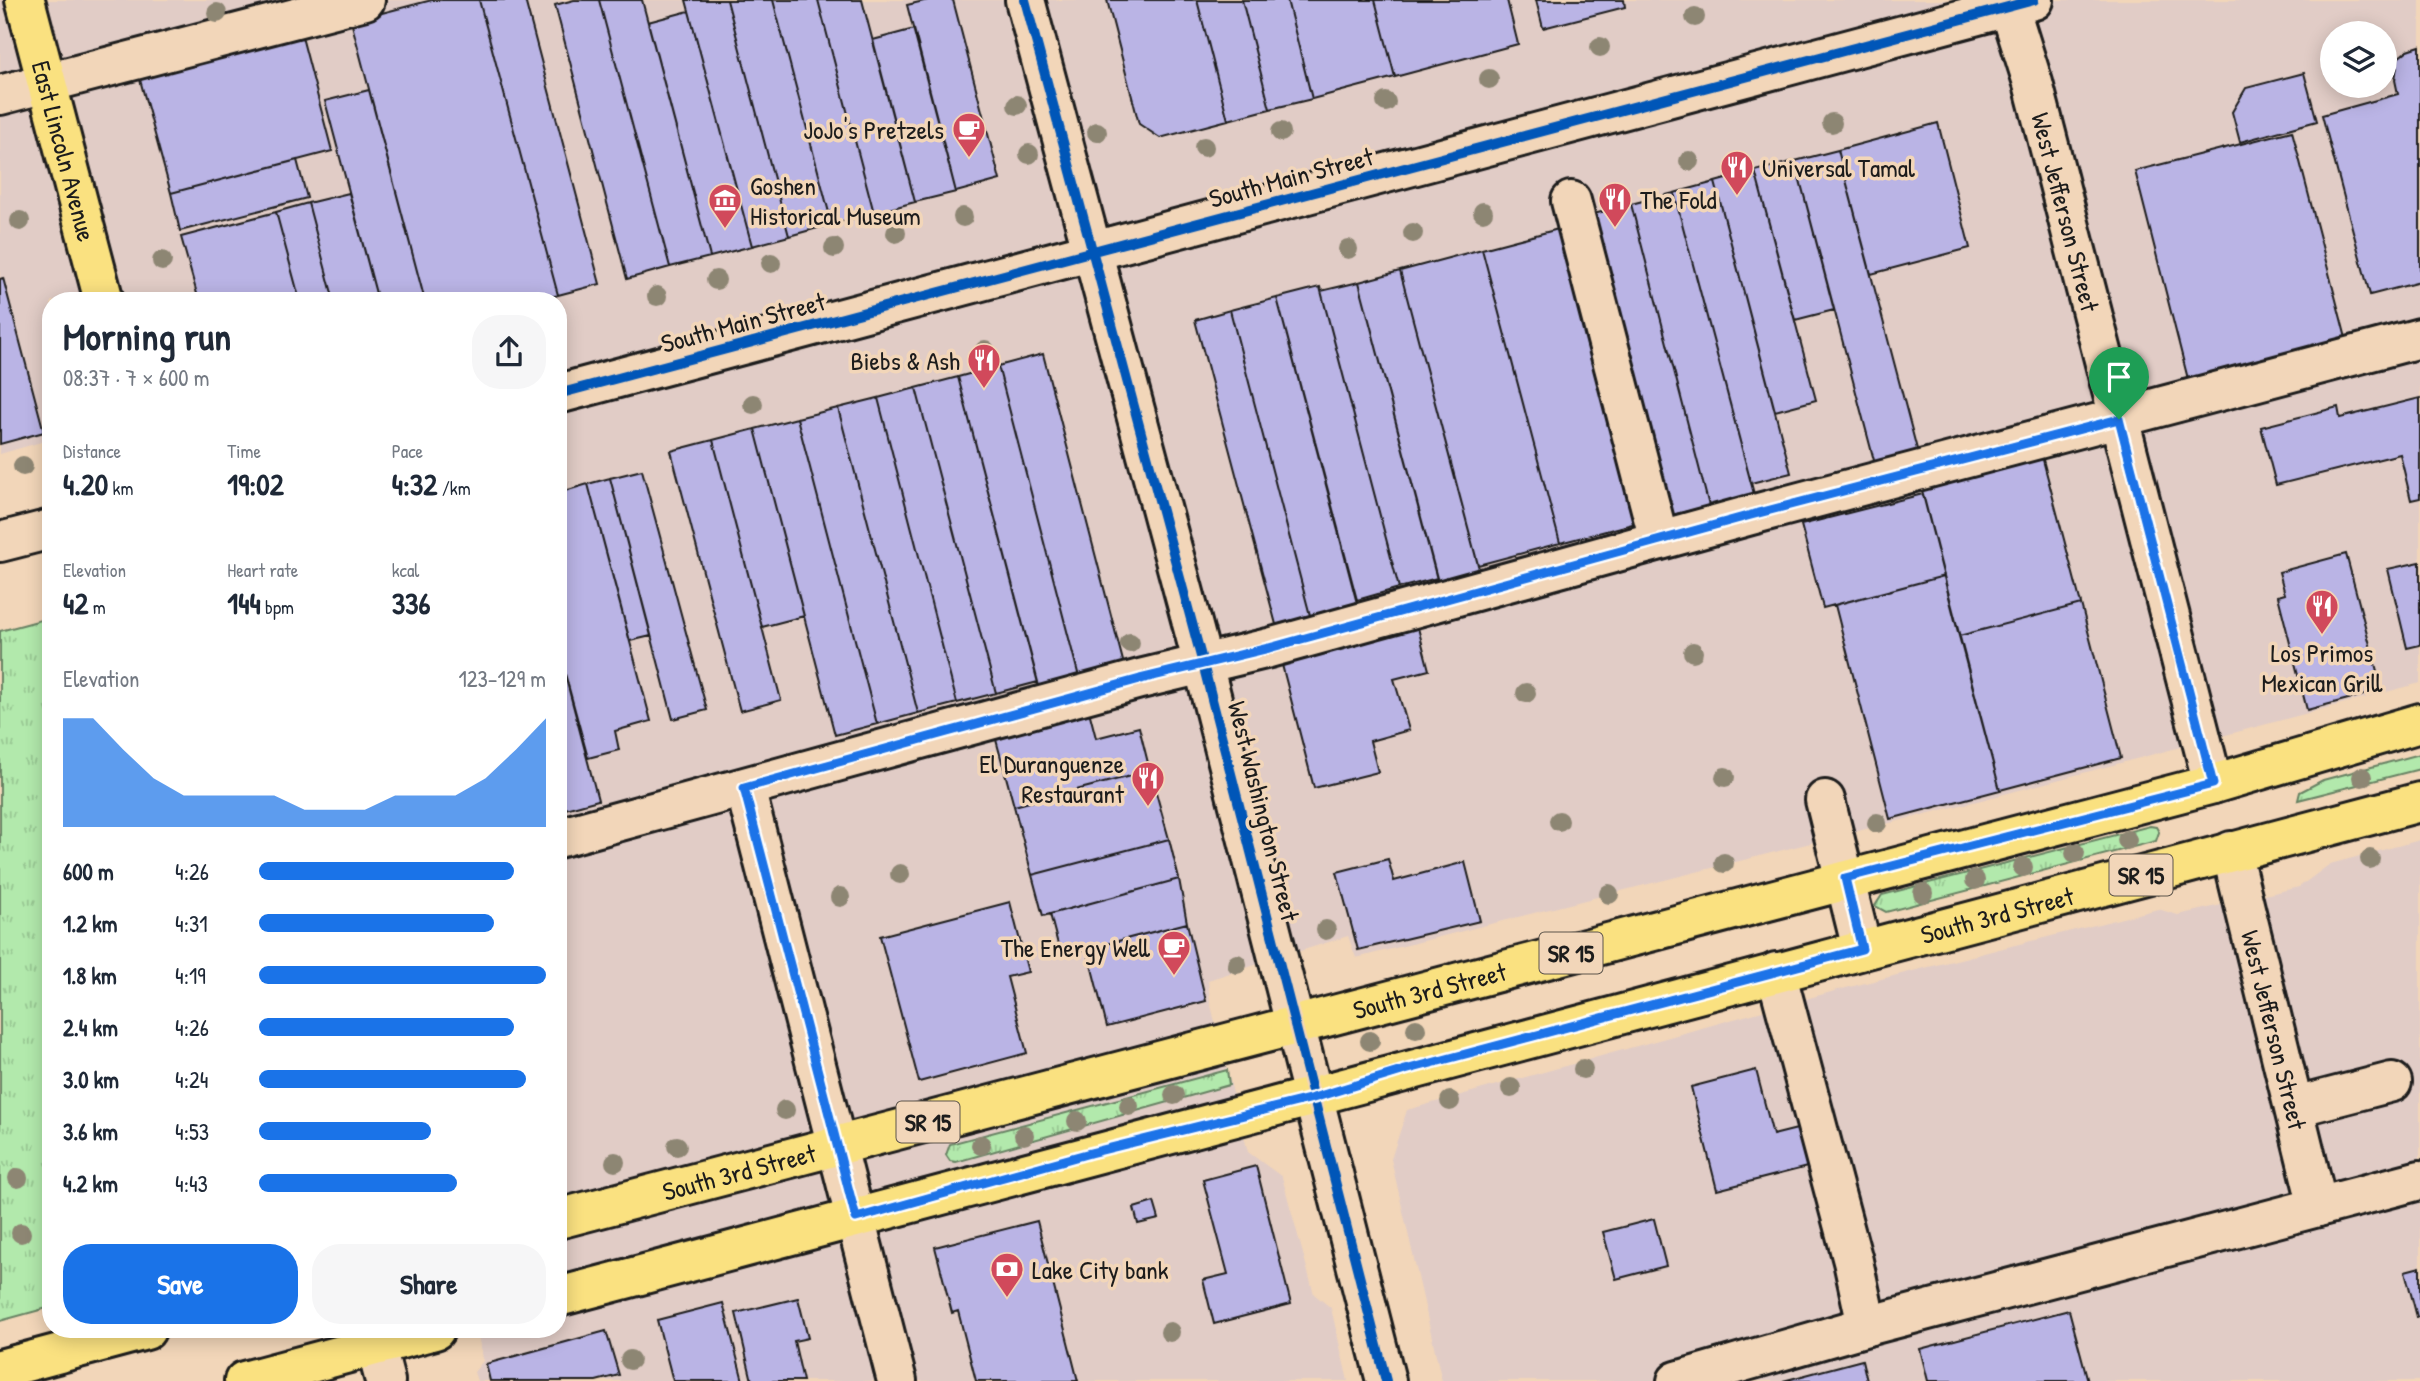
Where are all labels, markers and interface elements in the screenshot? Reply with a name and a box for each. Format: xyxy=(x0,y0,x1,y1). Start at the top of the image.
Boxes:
map controls xyxy=(2320,21,2397,98)
button: layers xyxy=(2320,21,2397,98)
street label: East Lincoln Avenue xyxy=(24,57,105,245)
street label: West Jefferson Street xyxy=(2024,109,2109,316)
cafe icon: JoJo's Pretzels xyxy=(950,110,988,159)
place label: JoJo's Pretzels xyxy=(803,112,944,147)
street label: South Main Street xyxy=(1205,138,1378,216)
restaurant icon: Universal Tamal xyxy=(1718,148,1756,197)
place label: Universal Tamal xyxy=(1762,150,1915,185)
place label: Goshen Historical Museum xyxy=(750,168,921,233)
restaurant icon: The Fold xyxy=(1596,180,1634,229)
museum icon: Goshen Historical Museum xyxy=(706,181,744,230)
place label: The Fold xyxy=(1640,182,1717,217)
street label: South Main Street xyxy=(657,283,830,361)
text: Morning run xyxy=(63,310,231,362)
button: share xyxy=(472,315,546,389)
restaurant icon: Biebs & Ash xyxy=(965,341,1003,390)
place label: Biebs & Ash xyxy=(851,343,960,378)
pin xyxy=(2089,347,2149,419)
icon: arrive xyxy=(2100,358,2138,396)
text: 08:37 · 7 × 600 m xyxy=(63,362,209,393)
text: Distance xyxy=(63,438,121,464)
text: Time xyxy=(227,438,261,464)
text: Pace xyxy=(392,438,423,464)
text: 4.20 xyxy=(63,464,108,504)
text: 19:02 xyxy=(227,464,284,504)
text: 4:32 xyxy=(392,464,437,504)
text: km xyxy=(108,475,133,501)
text: /km xyxy=(437,475,471,501)
text: Elevation xyxy=(63,557,126,583)
text: Heart rate xyxy=(227,557,298,583)
text: kcal xyxy=(392,557,419,583)
text: 42 xyxy=(63,583,88,623)
text: 144 xyxy=(227,583,261,623)
text: 336 xyxy=(392,583,431,623)
restaurant icon: Los Primos Mexican Grill xyxy=(2303,587,2341,636)
text: m xyxy=(88,594,106,620)
text: bpm xyxy=(261,594,294,620)
place label: Los Primos Mexican Grill xyxy=(2262,635,2383,700)
text: Elevation xyxy=(63,663,139,694)
text: 123–129 m xyxy=(458,663,546,694)
street label: West Washington Street xyxy=(1220,697,1308,926)
place label: El Duranguenze Restaurant xyxy=(979,746,1125,811)
restaurant icon: El Duranguenze Restaurant xyxy=(1129,759,1167,808)
road number: SR 15 xyxy=(2110,854,2172,896)
text: 600 m xyxy=(63,856,114,887)
text: 4:26 xyxy=(175,856,209,887)
street label: South 3rd Street xyxy=(1917,877,2078,952)
text: 1.2 km xyxy=(63,908,118,939)
text: 4:31 xyxy=(175,908,208,939)
street label: West Jefferson Street xyxy=(2233,926,2316,1134)
cafe icon: The Energy Well xyxy=(1155,928,1193,977)
place label: The Energy Well xyxy=(1001,930,1151,965)
road number: SR 15 xyxy=(1540,932,1602,973)
street label: South 3rd Street xyxy=(1349,953,1511,1027)
text: 1.8 km xyxy=(63,960,117,991)
text: 4:19 xyxy=(175,960,206,991)
text: 2.4 km xyxy=(63,1012,118,1043)
text: 4:26 xyxy=(175,1012,209,1043)
text: 3.0 km xyxy=(63,1064,119,1095)
text: 4:24 xyxy=(175,1064,208,1095)
road number: SR 15 xyxy=(897,1102,960,1142)
text: 3.6 km xyxy=(63,1116,118,1147)
text: 4:53 xyxy=(175,1116,209,1147)
street label: South 3rd Street xyxy=(658,1134,820,1208)
text: 4.2 km xyxy=(63,1168,118,1199)
text: 4:43 xyxy=(175,1168,208,1199)
button: Save xyxy=(63,1244,298,1324)
button: Share xyxy=(312,1244,546,1324)
bank icon: Lake City bank xyxy=(988,1250,1026,1299)
place label: Lake City bank xyxy=(1032,1252,1169,1287)

